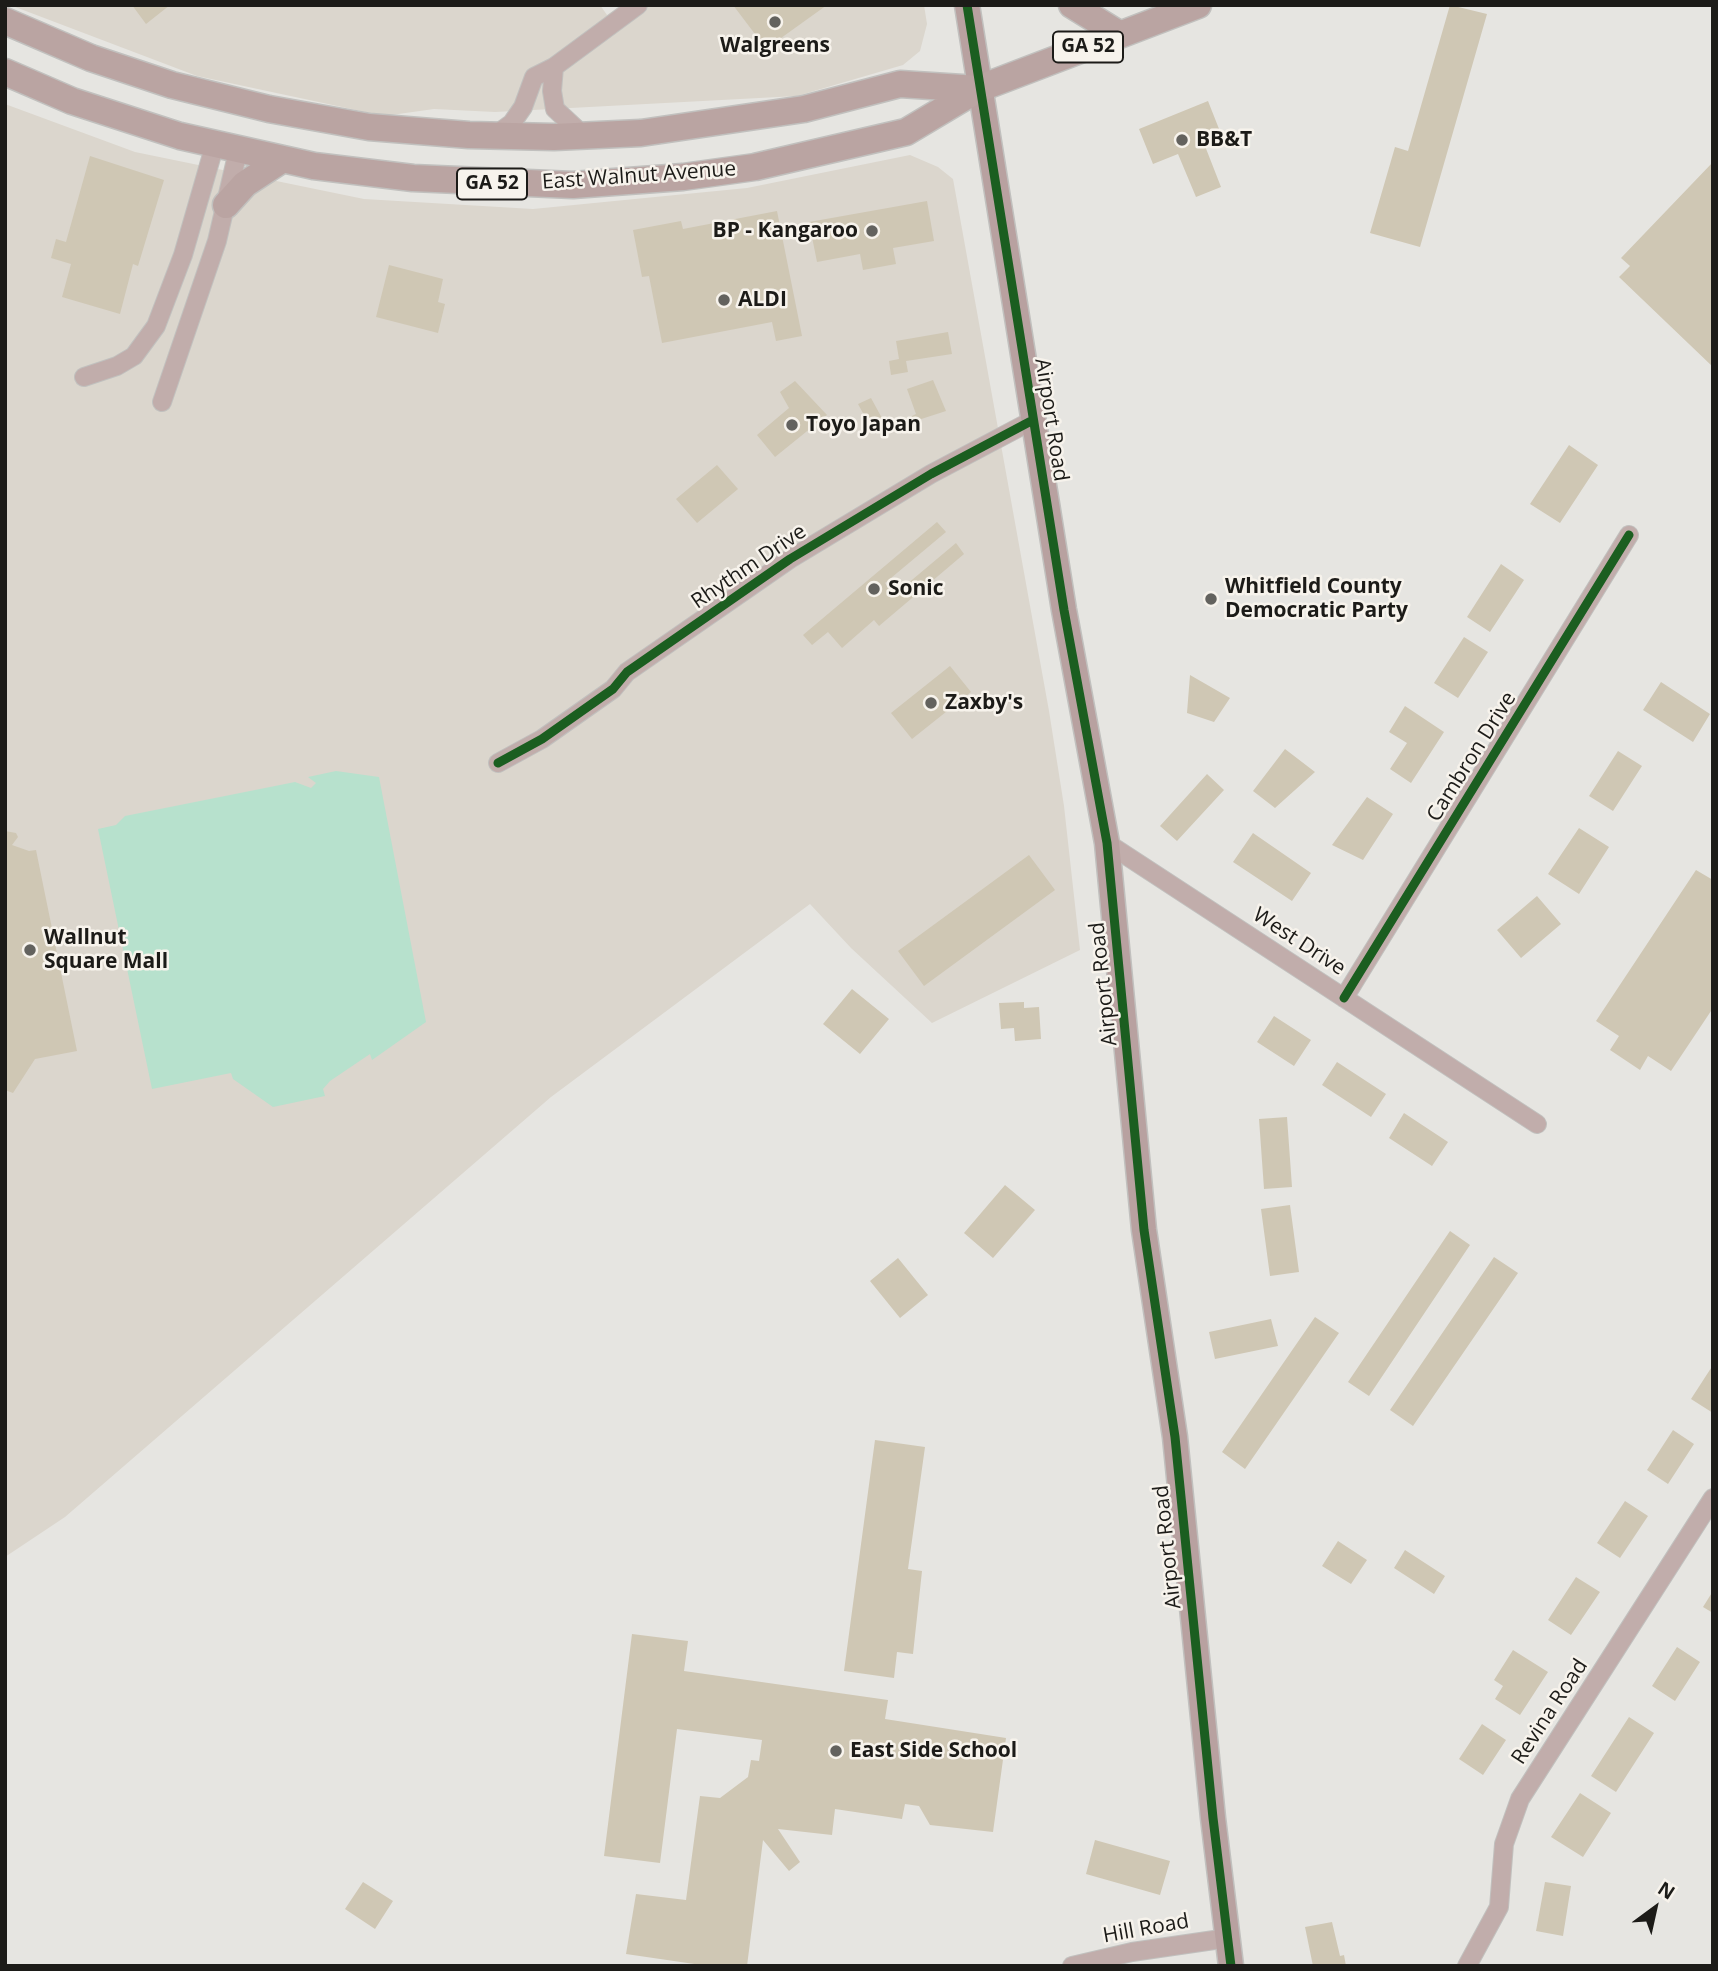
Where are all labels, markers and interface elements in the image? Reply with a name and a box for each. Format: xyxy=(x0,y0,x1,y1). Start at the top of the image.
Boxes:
marker: Walgreens xyxy=(767,14,783,30)
road number: GA 52 xyxy=(1053,32,1123,62)
place label: Walgreens xyxy=(720,33,830,59)
place label: BB&T xyxy=(1196,127,1252,153)
marker: BB&T xyxy=(1174,132,1190,148)
street label: East Walnut Avenue xyxy=(541,157,737,195)
road number: GA 52 xyxy=(457,168,527,200)
place label: BP - Kangaroo xyxy=(713,218,858,244)
marker: BP - Kangaroo xyxy=(864,223,880,239)
place label: ALDI xyxy=(738,287,787,313)
marker: ALDI xyxy=(716,292,732,308)
street label: Airport Road xyxy=(1029,357,1073,483)
place label: Toyo Japan xyxy=(806,412,921,438)
marker: Toyo Japan xyxy=(784,417,800,433)
street label: Rhythm Drive xyxy=(687,519,811,615)
place label: Whitfield County Democratic Party xyxy=(1225,574,1408,624)
place label: Sonic xyxy=(888,576,944,602)
marker: Sonic xyxy=(866,581,882,597)
marker: Whitfield County Democratic Party xyxy=(1203,591,1219,607)
street label: Cambron Drive xyxy=(1422,688,1522,826)
place label: Zaxby's xyxy=(945,690,1023,716)
marker: Zaxby's xyxy=(923,695,939,711)
street label: West Drive xyxy=(1248,903,1350,981)
street label: Airport Road xyxy=(1085,921,1123,1047)
place label: Wallnut Square Mall xyxy=(44,925,168,975)
marker: Wallnut Square Mall xyxy=(22,942,38,958)
street label: Airport Road xyxy=(1149,1484,1187,1610)
street label: Revina Road xyxy=(1507,1655,1593,1769)
place label: East Side School xyxy=(850,1738,1017,1764)
marker: East Side School xyxy=(828,1743,844,1759)
north arrow xyxy=(1620,1873,1690,1943)
text: N xyxy=(1653,1875,1680,1905)
street label: Hill Road xyxy=(1101,1909,1191,1949)

